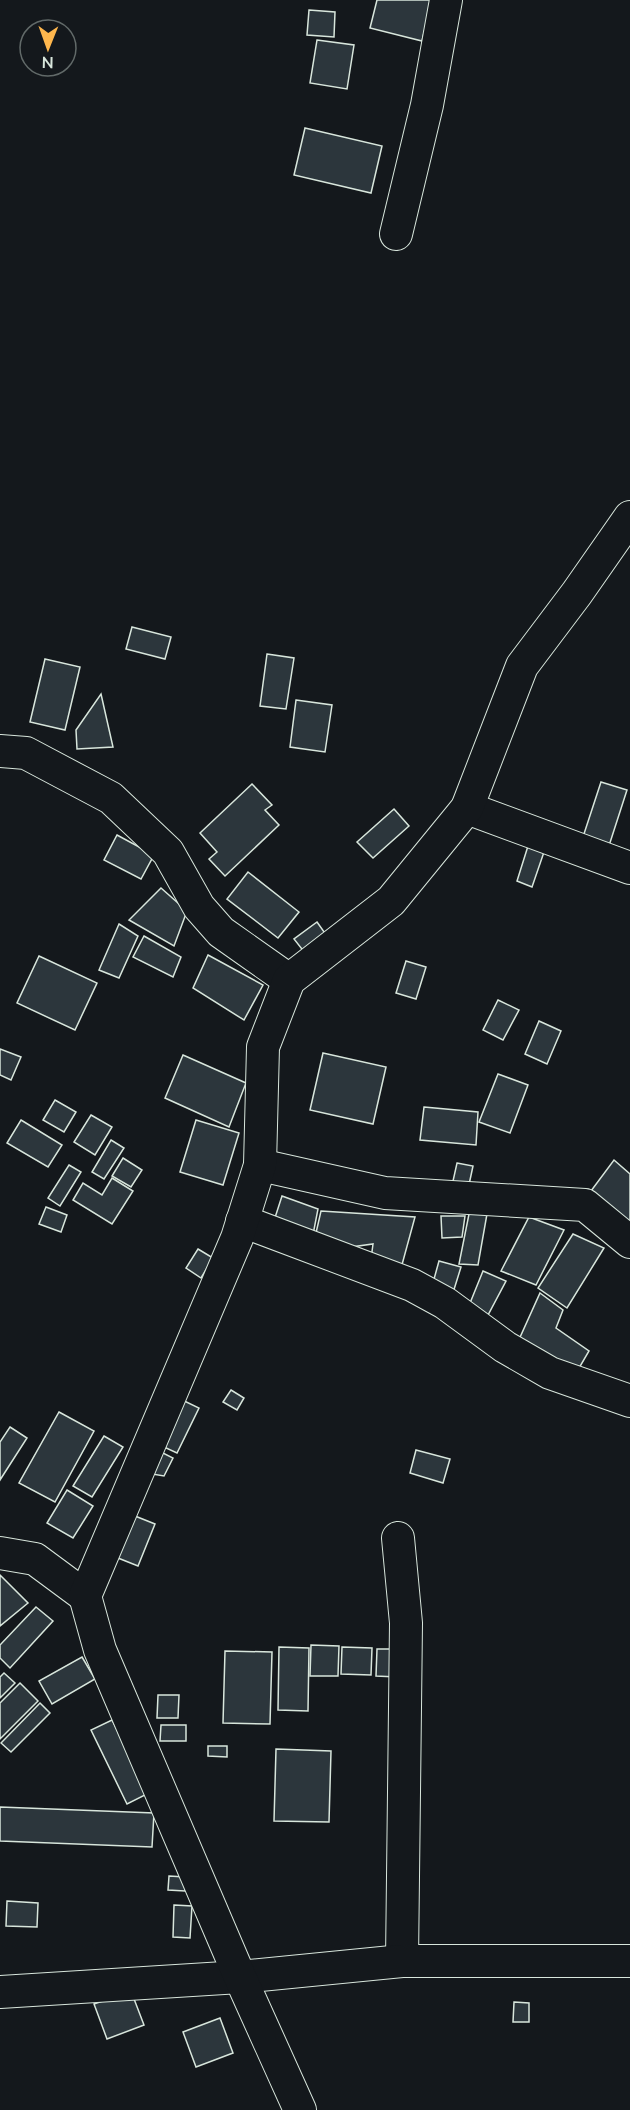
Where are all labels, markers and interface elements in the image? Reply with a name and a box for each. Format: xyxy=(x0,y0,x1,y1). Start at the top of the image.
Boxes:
north arrow xyxy=(18,18,78,78)
text: N xyxy=(42,51,54,73)

